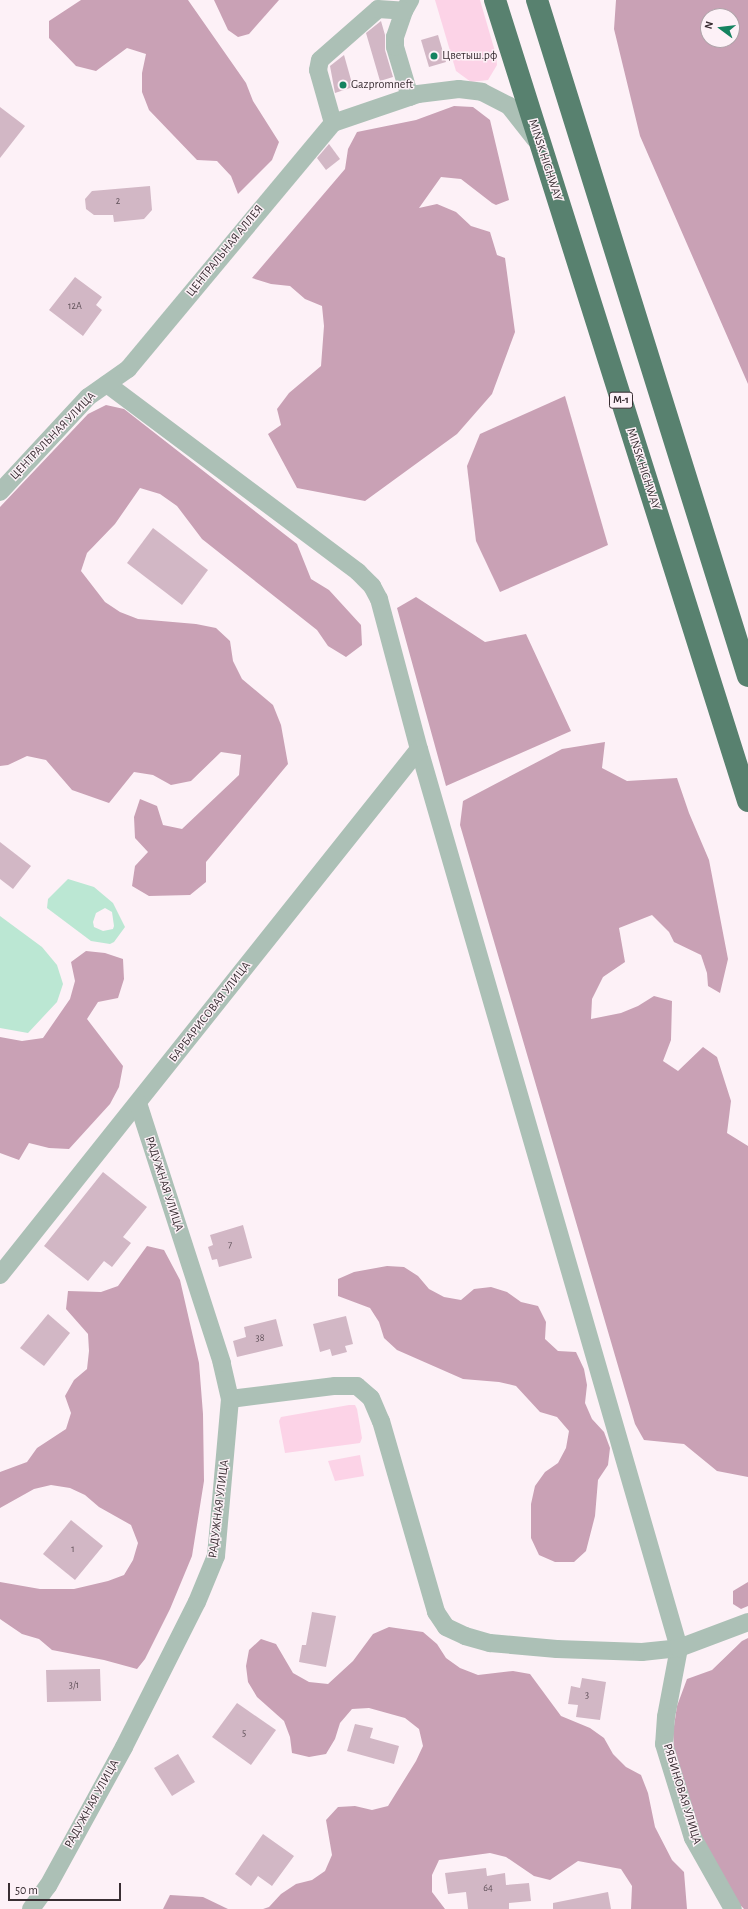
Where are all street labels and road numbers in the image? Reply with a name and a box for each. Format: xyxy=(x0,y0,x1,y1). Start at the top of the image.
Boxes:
street label: MINSK HIGHWAY xyxy=(525,118,565,202)
street label: ЦЕНТРАЛЬНАЯ АЛЛЕЯ xyxy=(184,202,266,300)
street label: ЦЕНТРАЛЬНАЯ УЛИЦА xyxy=(7,389,99,483)
road number: М-1 xyxy=(609,391,633,409)
street label: MINSK HIGHWAY xyxy=(623,427,663,511)
street label: БАРБАРИСОВАЯ УЛИЦА xyxy=(166,959,254,1065)
street label: РАДУЖНАЯ УЛИЦА xyxy=(142,1135,186,1233)
street label: РАДУЖНАЯ УЛИЦА xyxy=(206,1459,232,1559)
street label: РЯБИНОВАЯ УЛИЦА xyxy=(660,1742,704,1846)
street label: РАДУЖНАЯ УЛИЦА xyxy=(62,1757,122,1851)

